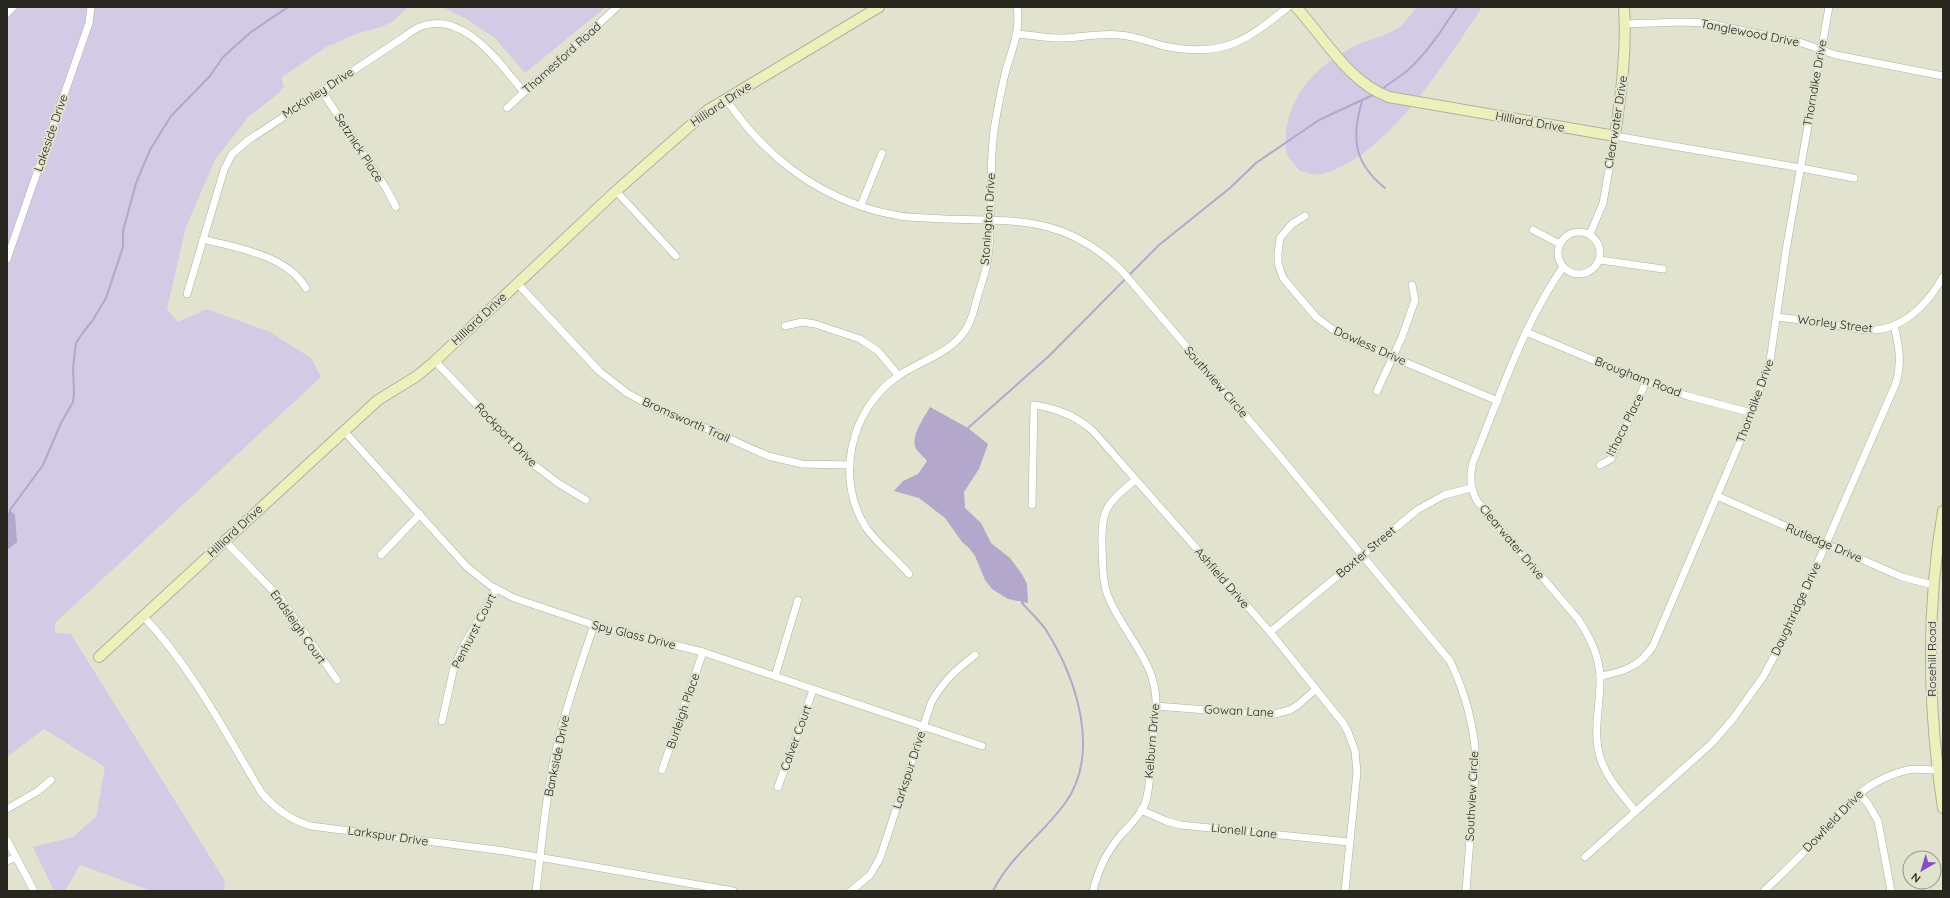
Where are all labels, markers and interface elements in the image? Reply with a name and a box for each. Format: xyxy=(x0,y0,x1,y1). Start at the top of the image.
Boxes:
street label: Tanglewood Drive xyxy=(1700,16,1801,49)
street label: Thamesford Road xyxy=(519,18,604,97)
street label: Thorndike Drive xyxy=(1799,38,1830,127)
street label: McKinley Drive xyxy=(279,64,356,121)
street label: Clearwater Drive xyxy=(1601,74,1630,169)
street label: Hilliard Drive xyxy=(687,78,754,129)
street label: Lakeside Drive xyxy=(30,92,71,174)
street label: Hilliard Drive xyxy=(1494,108,1566,135)
street label: Setznick Place xyxy=(332,111,387,185)
street label: Stonington Drive xyxy=(977,172,998,266)
street label: Hilliard Drive xyxy=(448,289,510,348)
street label: Worley Street xyxy=(1797,311,1873,336)
street label: Dowless Drive xyxy=(1332,323,1409,368)
street label: Southview Circle xyxy=(1181,343,1252,421)
street label: Brougham Road xyxy=(1593,353,1684,400)
street label: Thorndike Drive xyxy=(1732,357,1777,445)
street label: Ithaca Place xyxy=(1602,391,1647,459)
street label: Bromsworth Trail xyxy=(640,393,732,446)
street label: Rockport Drive xyxy=(472,400,541,470)
street label: Hilliard Drive xyxy=(204,501,266,560)
street label: Clearwater Drive xyxy=(1477,501,1548,583)
street label: Rutledge Drive xyxy=(1784,520,1865,565)
street label: Baxter Street xyxy=(1333,522,1398,581)
street label: Ashfield Drive xyxy=(1192,544,1253,611)
street label: Daughtridge Drive xyxy=(1767,559,1824,658)
street label: Endsleigh Court xyxy=(267,587,329,667)
street label: Penhurst Court xyxy=(448,591,499,671)
street label: Spy Glass Drive xyxy=(591,617,678,652)
street label: Rosehill Road xyxy=(1924,621,1939,697)
street label: Burleigh Place xyxy=(663,671,703,751)
street label: Gowan Lane xyxy=(1204,701,1274,720)
street label: Calver Court xyxy=(777,703,814,773)
street label: Kelburn Drive xyxy=(1141,703,1162,779)
street label: Bankside Drive xyxy=(541,714,572,798)
street label: Larkspur Drive xyxy=(889,729,928,811)
street label: Southview Circle xyxy=(1462,750,1481,841)
street label: Dowfield Drive xyxy=(1799,786,1866,855)
street label: Lionell Lane xyxy=(1210,820,1278,841)
street label: Larkspur Drive xyxy=(347,822,430,849)
north arrow xyxy=(1902,850,1942,890)
text: N xyxy=(1908,870,1923,886)

